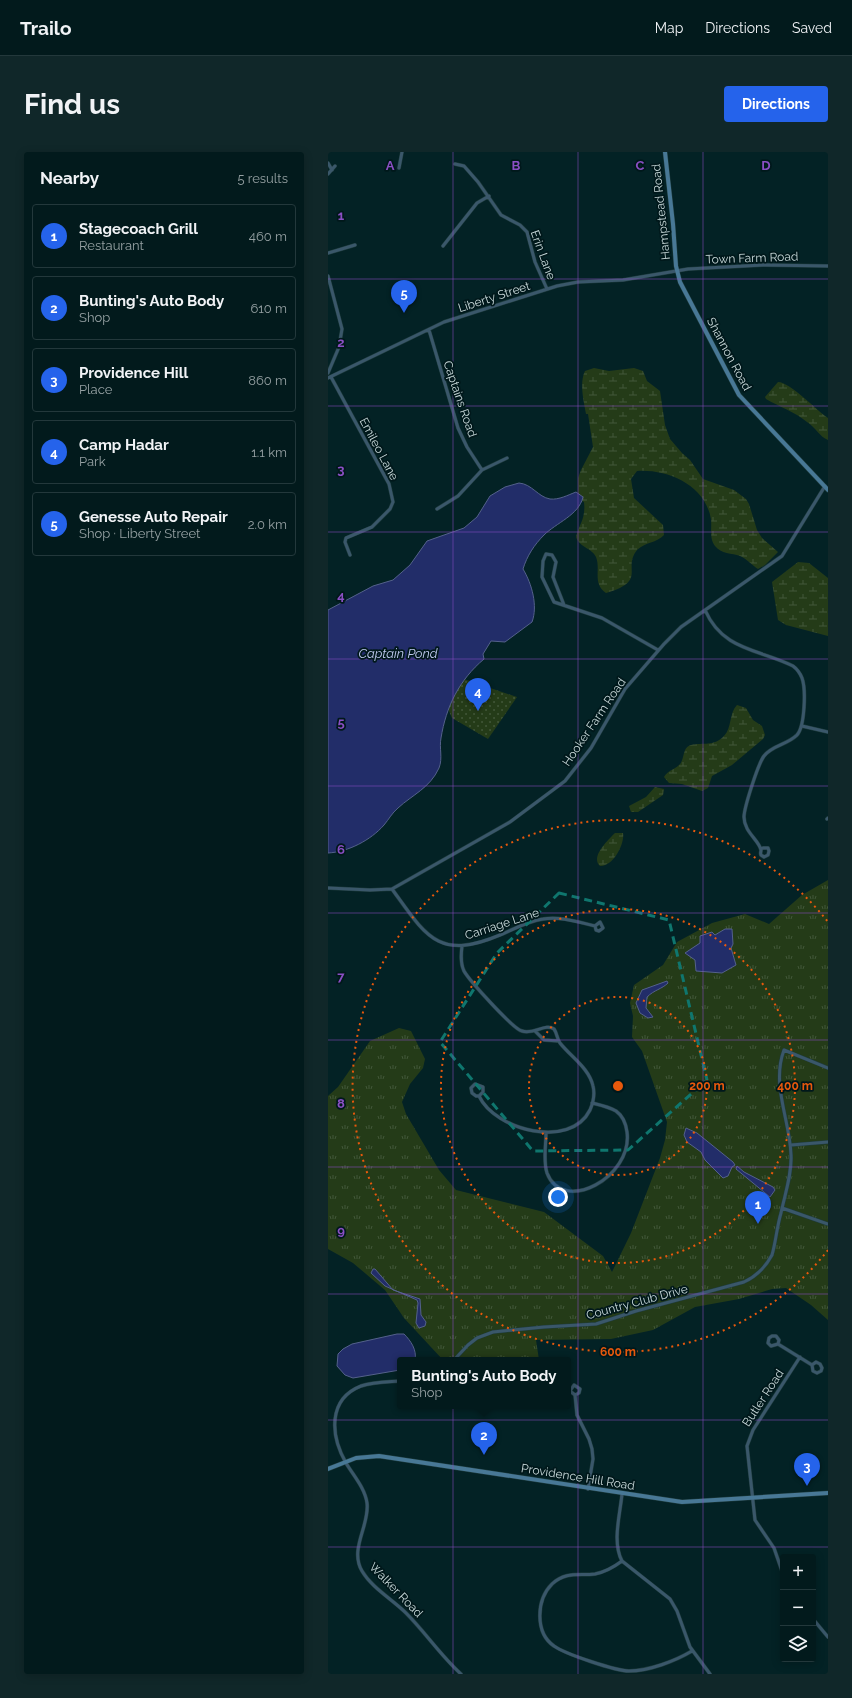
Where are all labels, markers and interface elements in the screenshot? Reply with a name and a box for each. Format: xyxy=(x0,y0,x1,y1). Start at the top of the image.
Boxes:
text: Trailo xyxy=(20,17,71,39)
text: Map xyxy=(655,20,683,36)
text: Directions xyxy=(705,20,770,36)
text: Saved xyxy=(792,20,832,36)
button: Directions xyxy=(724,86,828,122)
text: Find us xyxy=(24,88,120,121)
text: A xyxy=(386,158,395,173)
text: B xyxy=(512,158,521,173)
text: C xyxy=(636,158,645,173)
text: D xyxy=(761,158,771,173)
street label: Hampstead Road xyxy=(649,163,673,261)
text: Nearby xyxy=(40,168,99,188)
text: 5 results xyxy=(237,171,288,186)
text: 1 xyxy=(338,208,345,223)
text: Stagecoach Grill xyxy=(79,220,198,238)
street label: Erin Lane xyxy=(528,228,558,282)
text: 1 xyxy=(51,229,57,244)
text: 460 m xyxy=(249,229,287,244)
text: Restaurant xyxy=(79,238,144,253)
street label: Town Farm Road xyxy=(705,249,799,267)
street label: Liberty Street xyxy=(456,279,532,315)
pin: 5 xyxy=(391,280,417,313)
text: Bunting's Auto Body xyxy=(79,292,224,310)
text: 2 xyxy=(50,301,58,316)
text: 610 m xyxy=(250,301,287,316)
text: Shop xyxy=(79,310,110,325)
street label: Shannon Road xyxy=(704,315,754,393)
text: 2 xyxy=(337,335,345,350)
street label: Captains Road xyxy=(440,359,480,439)
text: Providence Hill xyxy=(79,364,188,382)
text: 3 xyxy=(50,373,58,388)
text: 860 m xyxy=(248,373,287,388)
text: Place xyxy=(79,382,112,397)
street label: Emileo Lane xyxy=(357,415,401,483)
text: Camp Hadar xyxy=(79,436,169,454)
text: 4 xyxy=(50,445,58,460)
text: 1.1 km xyxy=(251,445,287,460)
text: Park xyxy=(79,454,106,469)
text: 3 xyxy=(337,462,345,477)
text: Genesse Auto Repair xyxy=(79,508,228,526)
text: 5 xyxy=(50,517,58,532)
text: 2.0 km xyxy=(248,517,287,532)
text: Shop · Liberty Street xyxy=(79,526,200,541)
text: 4 xyxy=(337,588,345,603)
water label: Captain Pond xyxy=(358,646,438,661)
street label: Hooker Farm Road xyxy=(559,675,629,769)
pin: 4 xyxy=(465,678,491,711)
text: 5 xyxy=(337,715,345,730)
text: 6 xyxy=(337,842,345,857)
street label: Carriage Lane xyxy=(463,905,541,943)
text: 7 xyxy=(337,969,345,984)
centre of rings xyxy=(611,1079,625,1093)
text: 200 m xyxy=(689,1079,725,1093)
text: 400 m xyxy=(777,1079,813,1093)
text: 8 xyxy=(337,1096,345,1111)
your location xyxy=(548,1187,568,1207)
pin: 1 xyxy=(745,1191,771,1224)
text: 9 xyxy=(337,1223,345,1238)
street label: Country Club Drive xyxy=(585,1282,689,1322)
text: 600 m xyxy=(600,1345,636,1359)
popup xyxy=(397,1357,571,1409)
text: Bunting's Auto Body xyxy=(411,1367,557,1385)
street label: Butler Road xyxy=(739,1367,787,1429)
text: Shop xyxy=(411,1385,443,1400)
pin: 2 xyxy=(471,1422,497,1455)
pin: 3 xyxy=(794,1453,820,1486)
street label: Providence Hill Road xyxy=(520,1461,636,1493)
map controls xyxy=(780,1554,816,1662)
button: + xyxy=(780,1554,816,1590)
street label: Walker Road xyxy=(366,1560,426,1620)
button: − xyxy=(780,1590,816,1626)
button: layers xyxy=(780,1626,816,1662)

